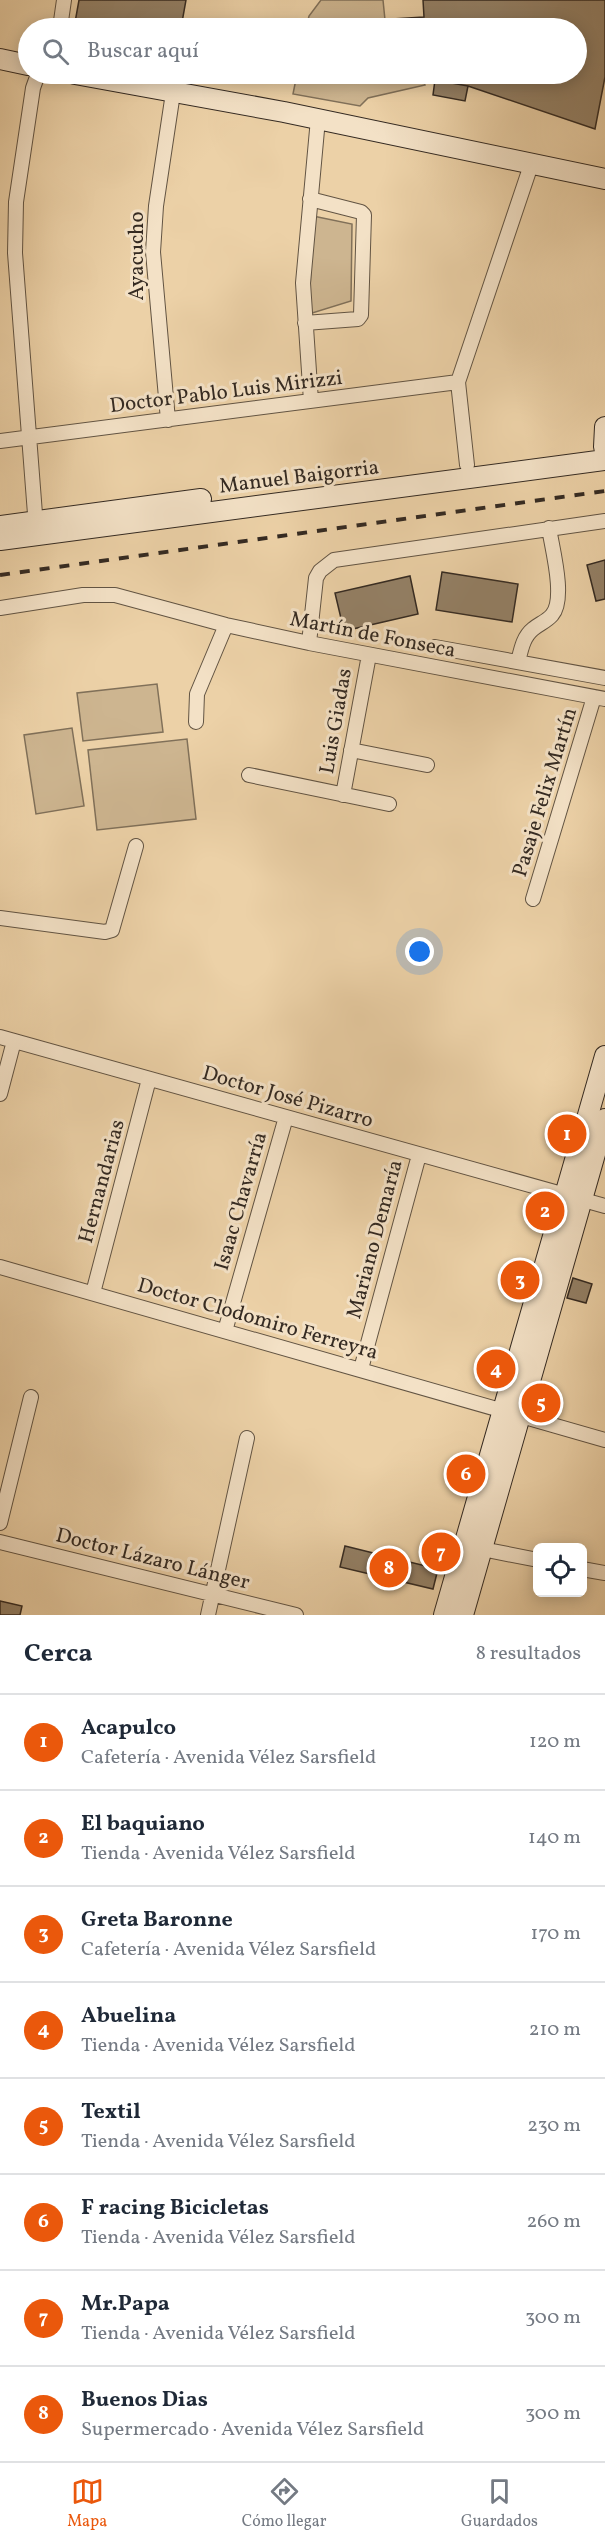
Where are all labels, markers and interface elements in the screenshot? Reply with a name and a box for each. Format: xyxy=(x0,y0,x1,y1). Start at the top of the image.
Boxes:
search box xyxy=(18,18,587,84)
icon: search xyxy=(39,35,72,68)
text: Buscar aquí xyxy=(87,36,199,67)
street label: Ayacucho xyxy=(123,211,152,301)
street label: Doctor Pablo Luis Mirizzi xyxy=(108,364,344,421)
street label: Manuel Baigorria xyxy=(218,453,381,502)
street label: Martín de Fonseca xyxy=(287,605,458,666)
street label: Luis Giadas xyxy=(313,666,360,776)
street label: Pasaje Felix Martín xyxy=(506,704,585,881)
your location xyxy=(405,937,434,966)
street label: Doctor José Pizarro xyxy=(199,1059,377,1136)
pin: 1 xyxy=(548,1112,586,1156)
street label: Hernandarias xyxy=(72,1116,133,1246)
street label: Isaac Chavarría xyxy=(208,1129,275,1274)
street label: Mariano Demaría xyxy=(340,1157,411,1322)
pin: 2 xyxy=(526,1188,564,1234)
pin: 3 xyxy=(500,1258,540,1302)
street label: Doctor Clodomiro Ferreyra xyxy=(134,1271,381,1368)
pin: 4 xyxy=(476,1346,516,1392)
pin: 5 xyxy=(522,1380,560,1426)
pin: 6 xyxy=(446,1452,486,1496)
street label: Doctor Lázaro Lánger xyxy=(53,1521,253,1598)
pin: 7 xyxy=(422,1530,460,1574)
map controls xyxy=(533,1543,587,1597)
button: locate xyxy=(533,1543,587,1597)
pin: 8 xyxy=(370,1546,408,1590)
text: Cerca xyxy=(24,1636,93,1672)
text: 8 resultados xyxy=(476,1640,581,1668)
text: Acapulco xyxy=(81,1713,176,1744)
text: 1 xyxy=(39,1728,48,1756)
text: 120 m xyxy=(529,1728,581,1756)
text: Cafetería · Avenida Vélez Sarsfield xyxy=(81,1744,376,1772)
text: El baquiano xyxy=(81,1809,205,1840)
text: 2 xyxy=(38,1824,49,1852)
text: 140 m xyxy=(528,1824,581,1852)
text: Tienda · Avenida Vélez Sarsfield xyxy=(81,1840,356,1868)
text: Greta Baronne xyxy=(81,1905,233,1936)
text: 3 xyxy=(38,1920,49,1948)
text: 170 m xyxy=(531,1920,581,1948)
text: Cafetería · Avenida Vélez Sarsfield xyxy=(81,1936,376,1964)
text: Abuelina xyxy=(81,2001,176,2032)
text: 4 xyxy=(37,2016,50,2044)
text: 210 m xyxy=(529,2016,581,2044)
text: Tienda · Avenida Vélez Sarsfield xyxy=(81,2032,356,2060)
text: Textil xyxy=(81,2097,141,2128)
text: 5 xyxy=(39,2112,48,2140)
text: 230 m xyxy=(527,2112,581,2140)
text: Tienda · Avenida Vélez Sarsfield xyxy=(81,2128,356,2156)
text: F racing Bicicletas xyxy=(81,2193,269,2224)
text: 6 xyxy=(38,2208,49,2236)
text: 260 m xyxy=(526,2208,581,2236)
text: Tienda · Avenida Vélez Sarsfield xyxy=(81,2224,356,2252)
text: Mr.Papa xyxy=(81,2289,170,2320)
text: 7 xyxy=(39,2304,48,2332)
text: 300 m xyxy=(525,2304,581,2332)
text: Tienda · Avenida Vélez Sarsfield xyxy=(81,2320,356,2348)
text: Buenos Dias xyxy=(81,2385,208,2416)
text: 8 xyxy=(38,2400,49,2428)
text: 300 m xyxy=(525,2400,581,2428)
text: Supermercado · Avenida Vélez Sarsfield xyxy=(81,2416,424,2444)
tab: Mapa xyxy=(67,2475,107,2533)
tab: Cómo llegar xyxy=(242,2475,327,2533)
tab: Guardados xyxy=(461,2475,538,2533)

